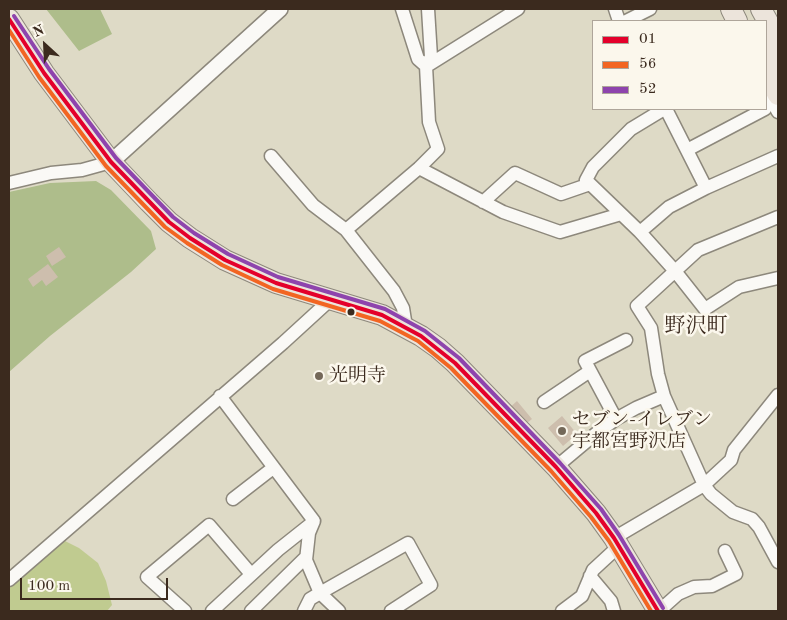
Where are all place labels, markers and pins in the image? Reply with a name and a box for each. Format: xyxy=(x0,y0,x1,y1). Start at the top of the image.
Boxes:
unlabelled marker xyxy=(346,307,356,317)
place label: 光明寺 xyxy=(329,365,386,387)
marker: 光明寺 xyxy=(313,370,325,382)
place label: セブン-イレブン 宇都宮野沢店 xyxy=(572,409,712,453)
marker: セブン-イレブン 宇都宮野沢店 xyxy=(556,425,568,437)

